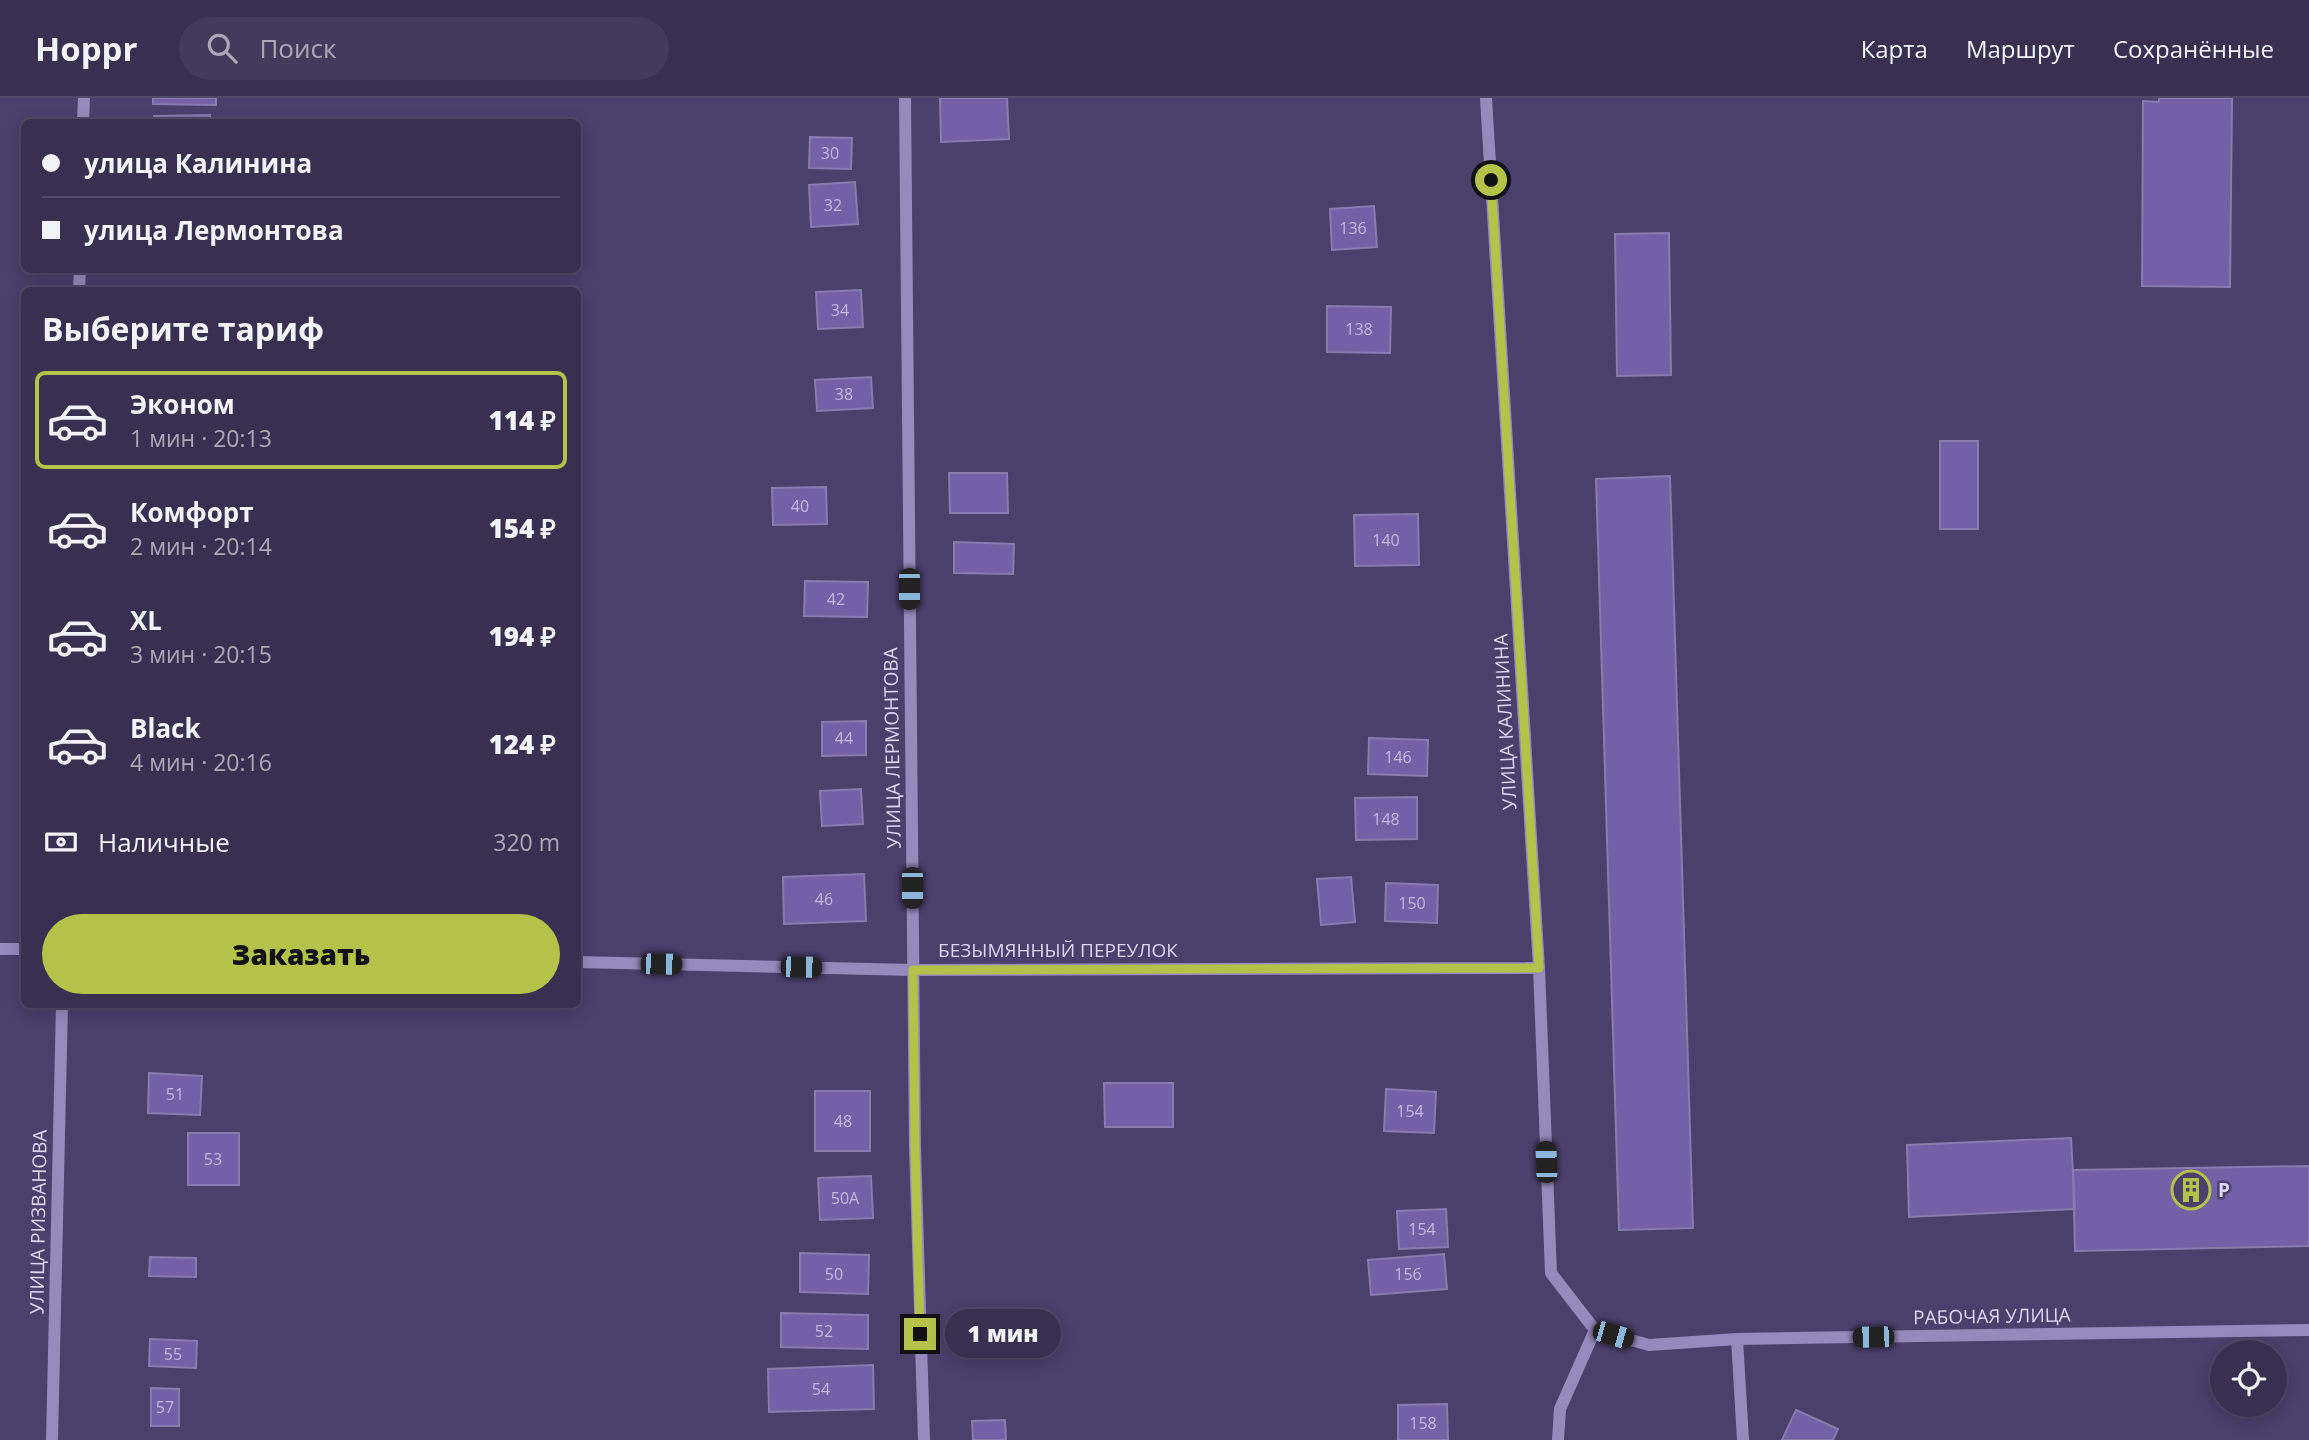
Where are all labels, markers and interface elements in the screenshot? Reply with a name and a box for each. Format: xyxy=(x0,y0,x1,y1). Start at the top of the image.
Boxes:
search box xyxy=(179,17,669,80)
text: Hoppr xyxy=(35,26,137,71)
icon: search xyxy=(203,29,241,67)
text: Поиск xyxy=(259,30,336,66)
text: Карта xyxy=(1861,32,1928,65)
text: Маршрут xyxy=(1966,32,2075,65)
text: Сохранённые xyxy=(2113,32,2274,65)
house number: 30 xyxy=(821,142,839,164)
text: улица Калинина xyxy=(84,145,312,181)
route start xyxy=(1475,164,1507,196)
house number: 32 xyxy=(824,194,842,216)
text: улица Лермонтова xyxy=(84,212,344,248)
house number: 136 xyxy=(1339,217,1367,239)
house number: 34 xyxy=(831,299,849,321)
text: Выберите тариф xyxy=(42,307,324,350)
house number: 138 xyxy=(1345,318,1373,340)
house number: 38 xyxy=(835,383,853,405)
text: Эконом xyxy=(130,386,235,422)
icon: car xyxy=(46,389,109,452)
text: 114 ₽ xyxy=(488,402,556,438)
text: 1 мин · 20:13 xyxy=(130,422,272,454)
text: Комфорт xyxy=(130,494,254,530)
house number: 40 xyxy=(791,495,809,517)
icon: car xyxy=(46,497,109,560)
text: 154 ₽ xyxy=(488,510,556,546)
house number: 140 xyxy=(1372,529,1400,551)
text: 2 мин · 20:14 xyxy=(130,530,272,562)
car xyxy=(899,568,920,610)
house number: 42 xyxy=(827,588,845,610)
text: XL xyxy=(130,602,162,638)
icon: car xyxy=(46,605,109,668)
text: 194 ₽ xyxy=(488,618,556,654)
street label: УЛИЦА КАЛИНИНА xyxy=(1487,633,1523,811)
text: 3 мин · 20:15 xyxy=(130,638,272,670)
street label: УЛИЦА ЛЕРМОНТОВА xyxy=(877,647,907,849)
text: Black xyxy=(130,710,201,746)
icon: car xyxy=(46,713,109,776)
text: 124 ₽ xyxy=(488,726,556,762)
house number: 44 xyxy=(835,727,853,749)
text: 4 мин · 20:16 xyxy=(130,746,272,778)
house number: 146 xyxy=(1384,746,1412,768)
house number: 148 xyxy=(1372,808,1400,830)
icon: cash xyxy=(42,823,80,861)
text: Наличные xyxy=(98,824,230,860)
text: 320 m xyxy=(493,826,560,858)
car xyxy=(902,867,923,909)
house number: 46 xyxy=(815,888,833,910)
house number: 150 xyxy=(1398,892,1426,914)
button: Заказать xyxy=(42,914,560,994)
street label: БЕЗЫМЯННЫЙ ПЕРЕУЛОК xyxy=(938,937,1178,963)
car xyxy=(640,953,683,975)
car xyxy=(780,956,823,978)
house number: 51 xyxy=(166,1083,184,1105)
house number: 154 xyxy=(1396,1100,1424,1122)
house number: 48 xyxy=(834,1110,852,1132)
street label: УЛИЦА РИЗВАНОВА xyxy=(23,1129,53,1315)
car xyxy=(1535,1141,1558,1183)
house number: 53 xyxy=(204,1148,222,1170)
building icon: Р xyxy=(2170,1169,2212,1211)
place label: Р xyxy=(2218,1177,2230,1203)
house number: 50А xyxy=(831,1187,860,1209)
house number: 154 xyxy=(1408,1218,1436,1240)
house number: 50 xyxy=(825,1263,843,1285)
house number: 156 xyxy=(1394,1263,1422,1285)
street label: РАБОЧАЯ УЛИЦА xyxy=(1913,1302,2071,1330)
callout: 1 мин xyxy=(944,1310,1060,1358)
text: 1 мин xyxy=(968,1317,1038,1349)
route end xyxy=(904,1318,936,1350)
car xyxy=(1590,1319,1637,1351)
house number: 52 xyxy=(815,1320,833,1342)
car xyxy=(1852,1326,1895,1348)
map controls xyxy=(2210,1340,2287,1417)
button: locate xyxy=(2210,1340,2287,1417)
house number: 55 xyxy=(164,1343,182,1365)
house number: 54 xyxy=(812,1378,830,1400)
house number: 57 xyxy=(156,1396,174,1418)
house number: 158 xyxy=(1409,1412,1437,1434)

